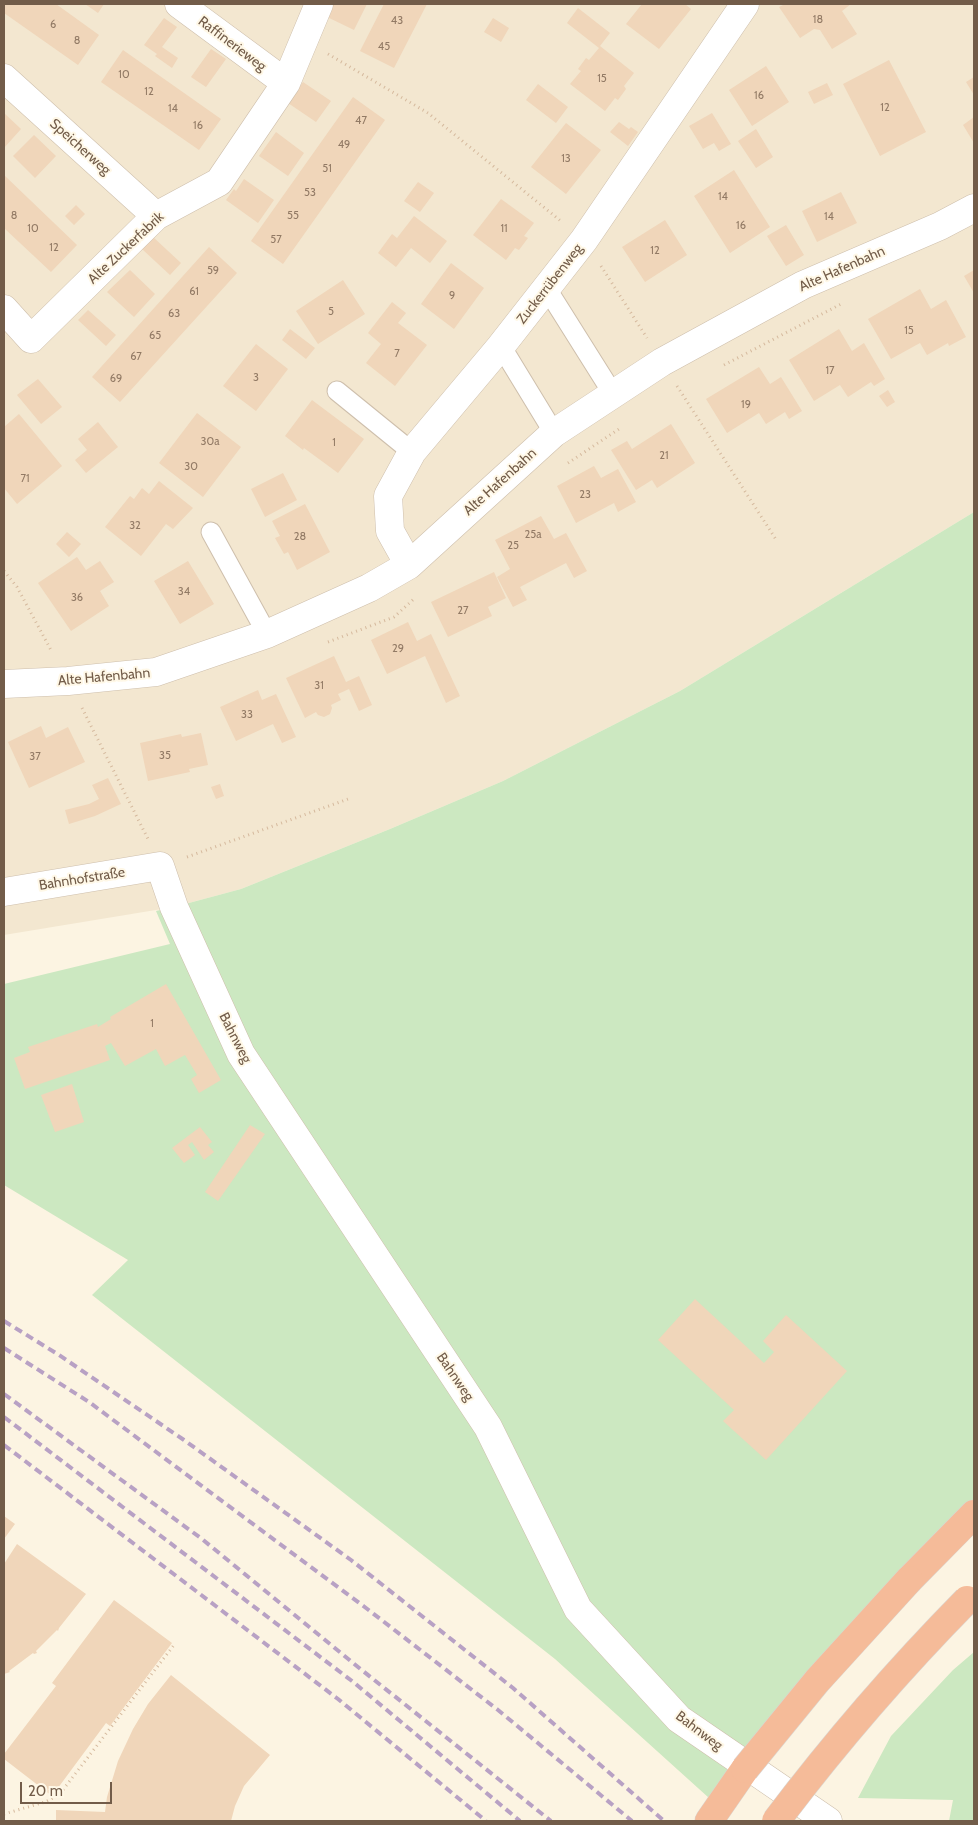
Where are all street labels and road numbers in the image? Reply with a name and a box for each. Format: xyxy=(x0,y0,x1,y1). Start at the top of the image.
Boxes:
street label: Raffinerieweg xyxy=(195,13,269,75)
street label: Speicherweg xyxy=(46,115,114,179)
street label: Alte Zuckerfabrik xyxy=(84,208,168,288)
street label: Zuckerrübenweg xyxy=(513,241,587,327)
street label: Alte Hafenbahn xyxy=(796,243,888,295)
street label: Alte Hafenbahn xyxy=(460,445,540,519)
street label: Alte Hafenbahn xyxy=(57,665,151,689)
street label: Bahnhofstraße xyxy=(38,864,126,894)
street label: Bahnweg xyxy=(215,1010,255,1066)
street label: Bahnweg xyxy=(433,1350,477,1404)
street label: Bahnweg xyxy=(672,1708,726,1754)

